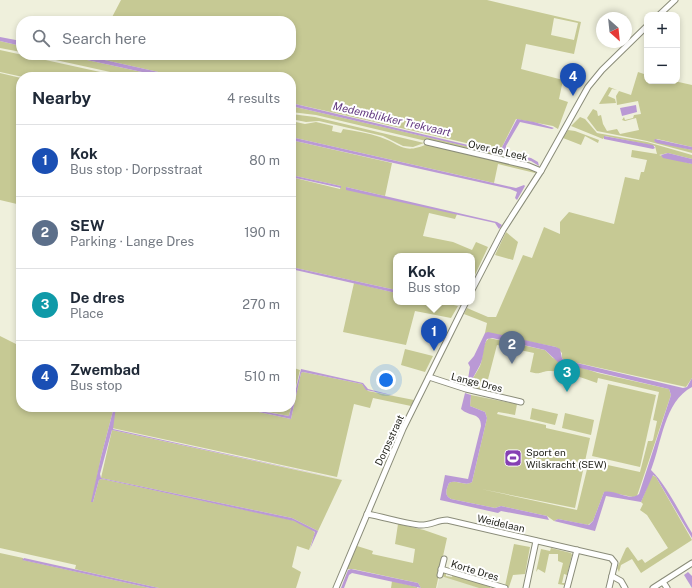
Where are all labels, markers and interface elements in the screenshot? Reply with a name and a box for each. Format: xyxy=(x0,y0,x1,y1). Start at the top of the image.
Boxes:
north arrow xyxy=(596,12,632,48)
map controls xyxy=(644,12,680,84)
button: + xyxy=(644,12,680,48)
search box xyxy=(16,16,296,60)
icon: search xyxy=(30,27,52,49)
text: Search here xyxy=(62,30,146,47)
button: − xyxy=(644,48,680,84)
pin: 4 xyxy=(560,63,586,96)
text: Nearby xyxy=(32,88,91,108)
text: 4 results xyxy=(227,91,280,106)
water label: Medemblikker Trekvaart xyxy=(332,100,453,139)
street label: Over de Leek xyxy=(467,137,529,163)
text: Kok xyxy=(70,145,98,162)
text: 1 xyxy=(42,153,48,168)
text: 80 m xyxy=(249,153,280,168)
text: Bus stop · Dorpsstraat xyxy=(70,162,203,177)
text: SEW xyxy=(70,217,105,234)
text: 2 xyxy=(41,225,49,240)
text: 190 m xyxy=(244,225,280,240)
text: Parking · Lange Dres xyxy=(70,234,194,249)
popup xyxy=(393,253,475,305)
text: Kok xyxy=(408,263,435,280)
text: Bus stop xyxy=(408,280,460,295)
text: De dres xyxy=(70,289,125,306)
text: 3 xyxy=(41,297,49,312)
text: 270 m xyxy=(242,297,280,312)
text: Place xyxy=(70,306,104,321)
pin: 1 xyxy=(421,318,447,351)
pin: 2 xyxy=(499,331,525,364)
pin: 3 xyxy=(554,359,580,392)
text: Zwembad xyxy=(70,361,140,378)
text: 4 xyxy=(41,369,49,384)
text: 510 m xyxy=(244,369,280,384)
your location xyxy=(376,370,396,390)
street label: Lange Dres xyxy=(450,370,504,394)
text: Bus stop xyxy=(70,378,122,393)
street label: Dorpsstraat xyxy=(372,413,406,467)
place label: Sport en Wilskracht (SEW) xyxy=(526,446,607,470)
sports icon: Sport en Wilskracht (SEW) xyxy=(503,448,523,468)
street label: Weidelaan xyxy=(476,512,526,534)
street label: Korte Dres xyxy=(450,557,500,583)

